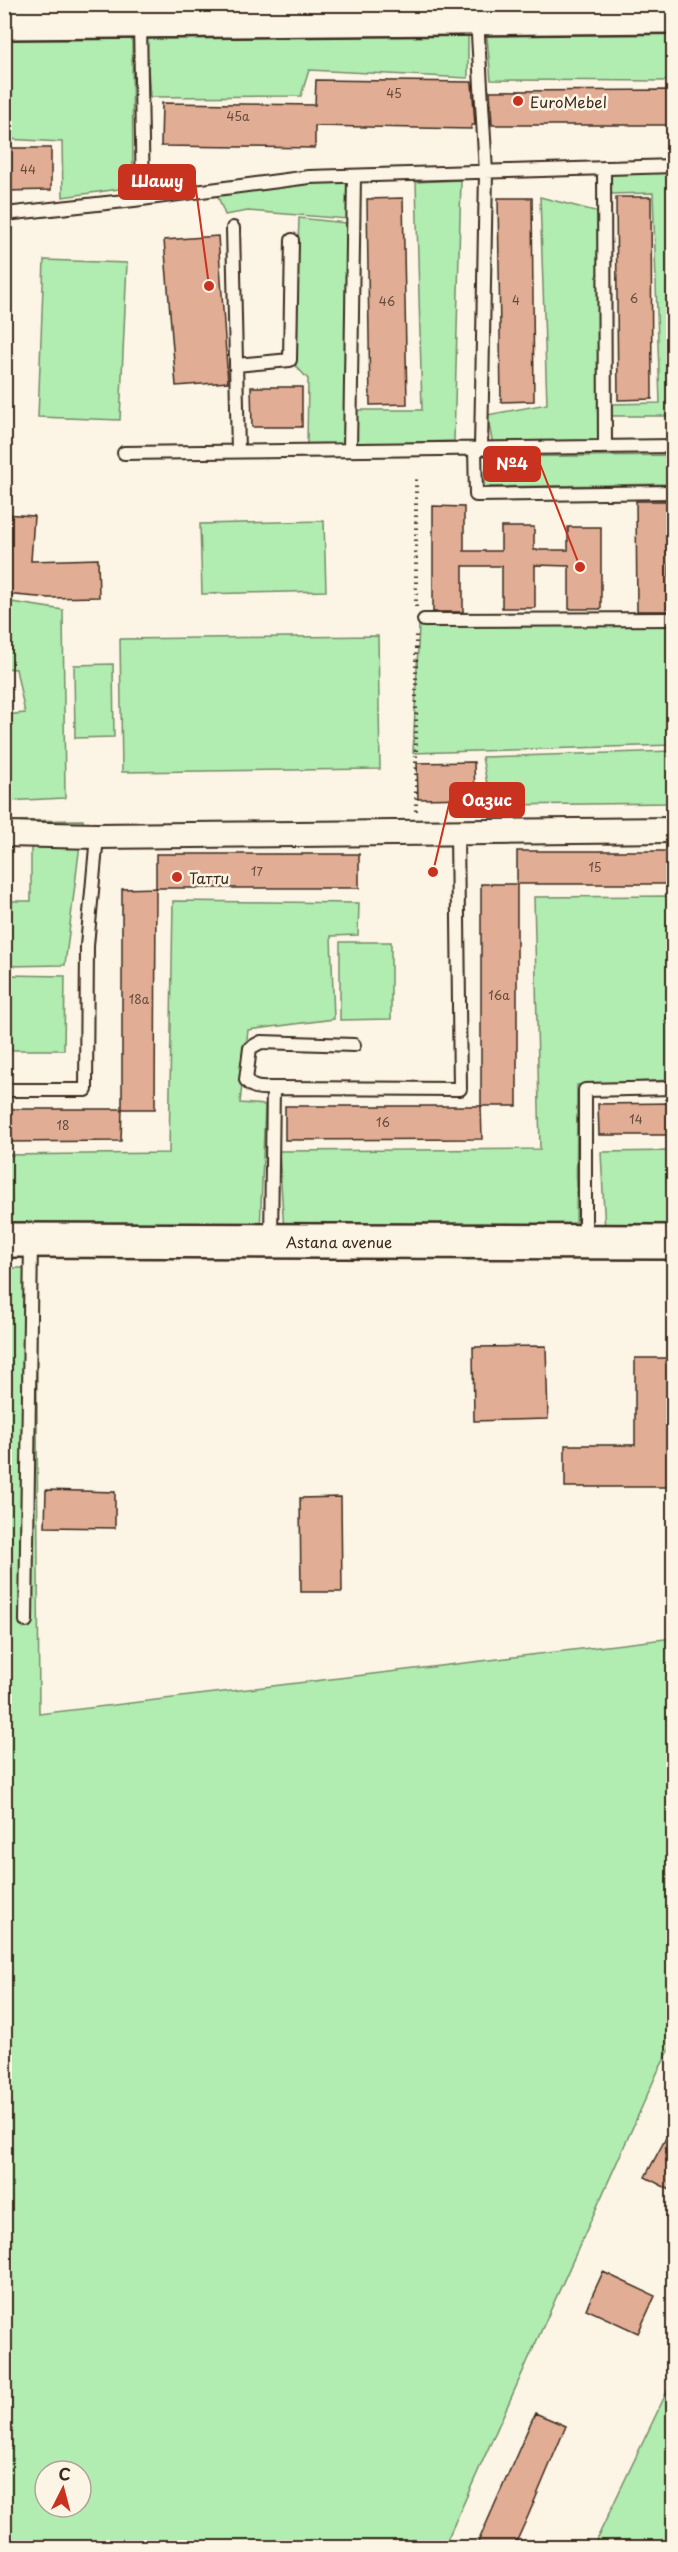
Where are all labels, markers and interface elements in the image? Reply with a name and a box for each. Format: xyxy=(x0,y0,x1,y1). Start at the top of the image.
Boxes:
house number: 45 xyxy=(386,84,402,102)
place label: EuroMebel xyxy=(530,90,607,113)
marker: EuroMebel xyxy=(511,94,525,108)
house number: 45а xyxy=(227,107,250,125)
house number: 44 xyxy=(20,160,36,178)
callout: Шашу xyxy=(119,165,195,199)
text: Шашу xyxy=(131,168,183,192)
house number: 6 xyxy=(630,289,638,307)
house number: 4 xyxy=(512,291,520,309)
house number: 46 xyxy=(379,292,395,310)
callout: №4 xyxy=(484,447,540,481)
text: №4 xyxy=(496,451,528,475)
callout: Оазис xyxy=(450,783,524,817)
text: Оазис xyxy=(462,787,512,811)
house number: 15 xyxy=(588,858,602,876)
house number: 17 xyxy=(251,862,263,880)
place label: Татти xyxy=(189,866,229,889)
marker: Татти xyxy=(170,870,184,884)
house number: 16а xyxy=(488,986,510,1004)
house number: 18а xyxy=(129,990,150,1008)
house number: 14 xyxy=(629,1110,643,1128)
house number: 16 xyxy=(376,1113,390,1131)
house number: 18 xyxy=(57,1116,69,1134)
street label: Astana avenue xyxy=(286,1230,392,1253)
north arrow xyxy=(33,2459,93,2519)
text: С xyxy=(57,2461,72,2486)

